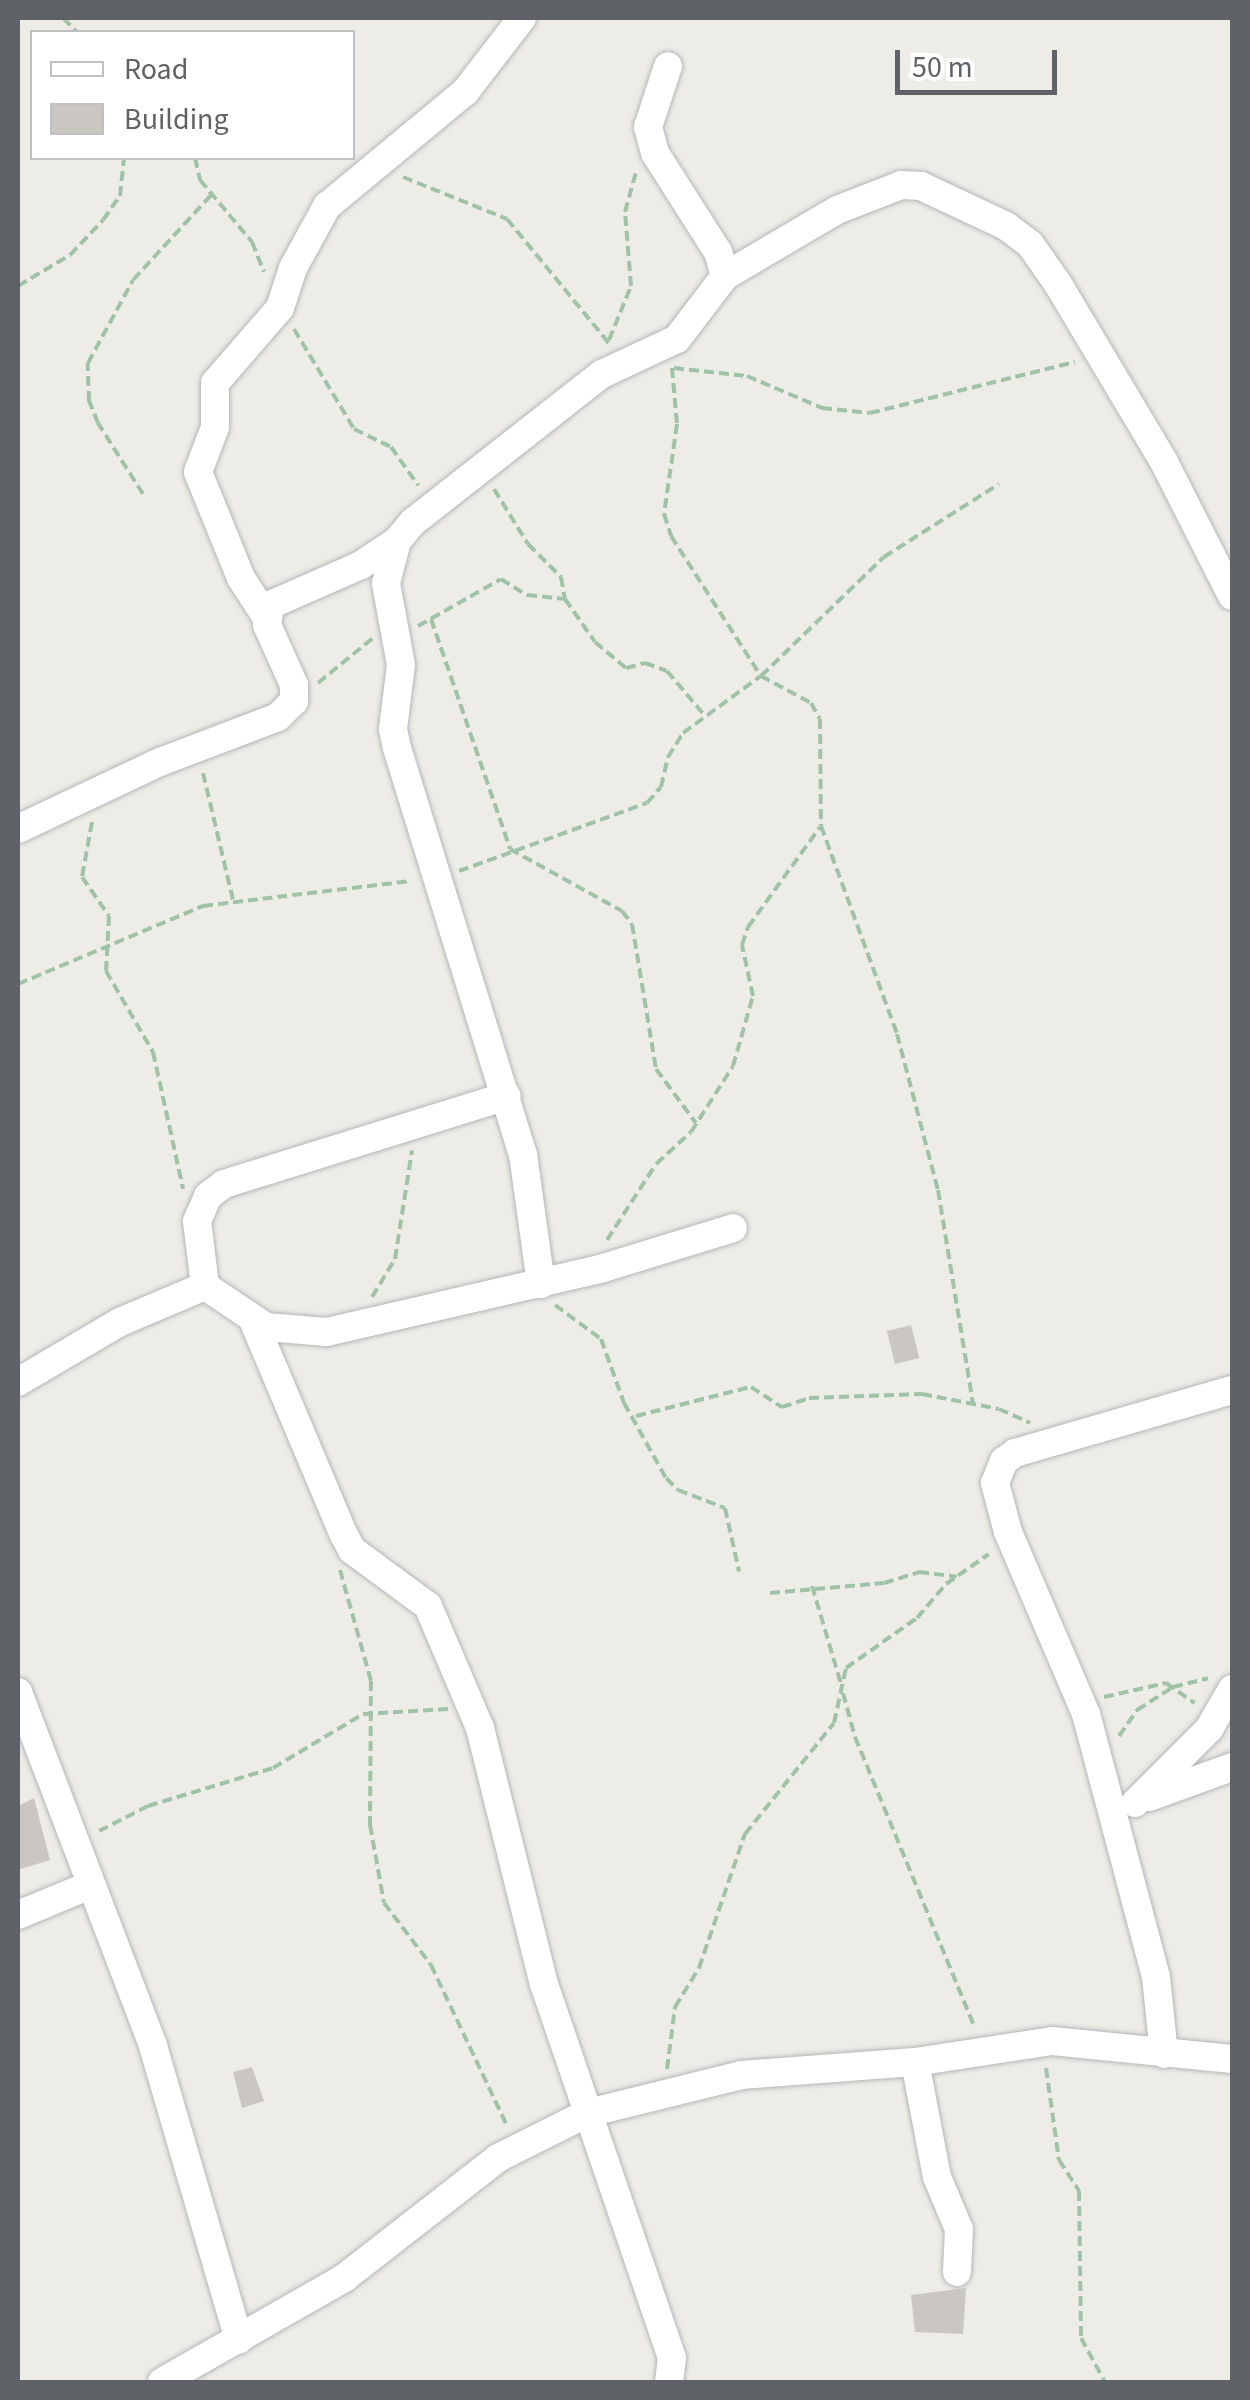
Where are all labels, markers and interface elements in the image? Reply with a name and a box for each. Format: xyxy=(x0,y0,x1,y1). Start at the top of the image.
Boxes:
legend xyxy=(30,30,355,160)
scale bar xyxy=(900,30,1062,92)
text: 50 m xyxy=(912,46,973,89)
text: Road xyxy=(124,48,188,91)
text: Building xyxy=(124,98,229,141)

